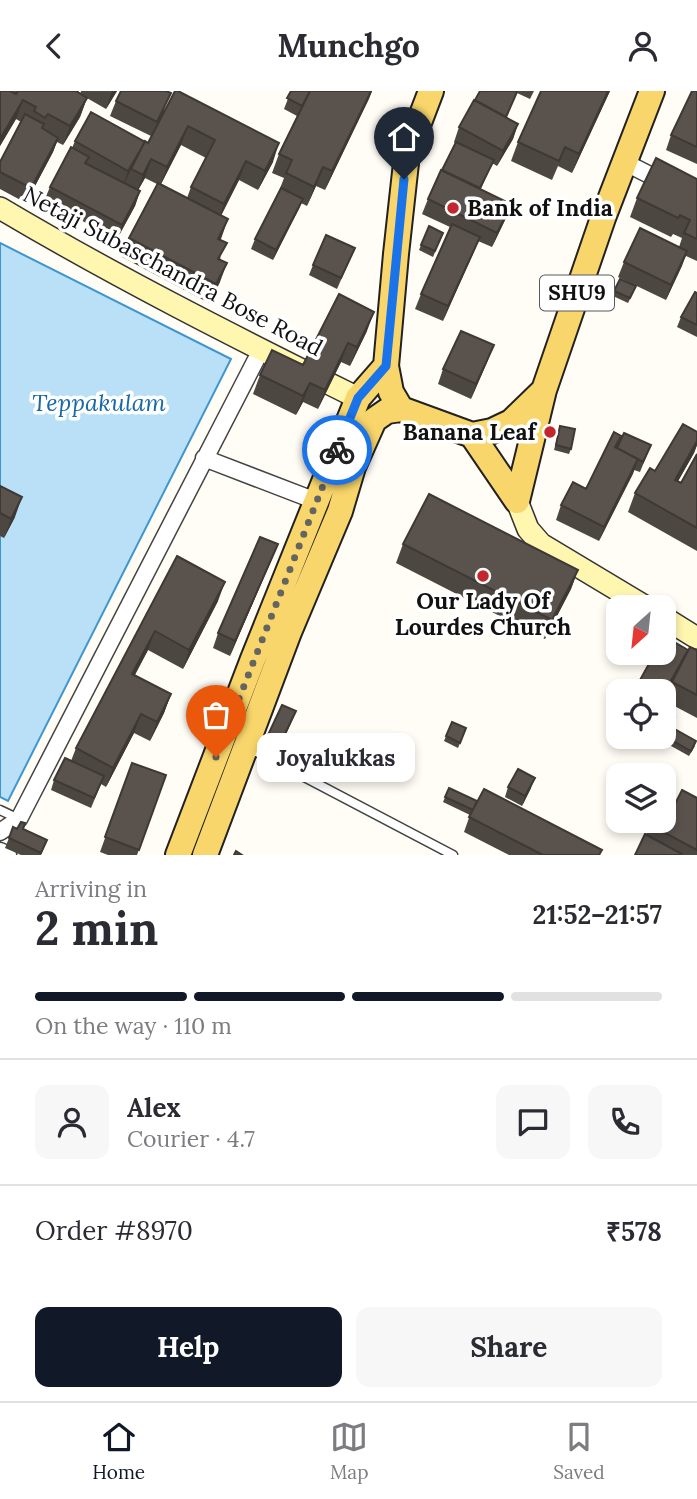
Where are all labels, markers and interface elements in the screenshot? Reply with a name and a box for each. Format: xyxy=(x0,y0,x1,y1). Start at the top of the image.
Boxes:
text: Munchgo xyxy=(277,25,420,66)
icon: back xyxy=(35,27,73,65)
icon: person xyxy=(624,27,662,65)
pin xyxy=(374,107,434,179)
icon: home xyxy=(385,118,423,156)
street label: Netaji Subaschandra Bose Road xyxy=(19,179,328,362)
place label: Bank of India xyxy=(467,193,613,222)
marker: Bank of India xyxy=(445,200,461,216)
road number: SHU9 xyxy=(540,275,614,311)
water label: Teppakulam xyxy=(32,387,166,418)
courier xyxy=(302,415,372,485)
place label: Banana Leaf xyxy=(402,417,538,446)
marker: Banana Leaf xyxy=(542,424,558,440)
icon: bike xyxy=(318,431,356,469)
marker: Our Lady Of Lourdes Church xyxy=(475,568,491,584)
place label: Our Lady Of Lourdes Church xyxy=(395,586,571,641)
north arrow xyxy=(606,595,676,665)
map controls xyxy=(606,595,676,833)
button: locate xyxy=(606,679,676,749)
pin xyxy=(186,685,246,757)
icon: bag xyxy=(197,696,235,734)
callout: Joyalukkas xyxy=(258,733,416,781)
text: Joyalukkas xyxy=(276,743,396,772)
button: layers xyxy=(606,763,676,833)
text: Arriving in xyxy=(35,874,147,903)
text: 21:52–21:57 xyxy=(533,898,662,931)
text: 2 min xyxy=(35,899,158,958)
text: On the way · 110 m xyxy=(35,1011,232,1040)
button: person xyxy=(35,1085,109,1159)
button: chat xyxy=(496,1085,570,1159)
button: phone xyxy=(588,1085,662,1159)
text: Alex xyxy=(127,1091,181,1124)
text: Courier · 4.7 xyxy=(127,1124,255,1153)
text: Order #8970 xyxy=(35,1214,193,1247)
text: ₹578 xyxy=(606,1215,662,1248)
button: Help xyxy=(35,1307,342,1387)
button: Share xyxy=(356,1307,662,1387)
tab: Home xyxy=(92,1418,145,1484)
tab: Map xyxy=(330,1418,368,1484)
tab: Saved xyxy=(553,1418,605,1484)

